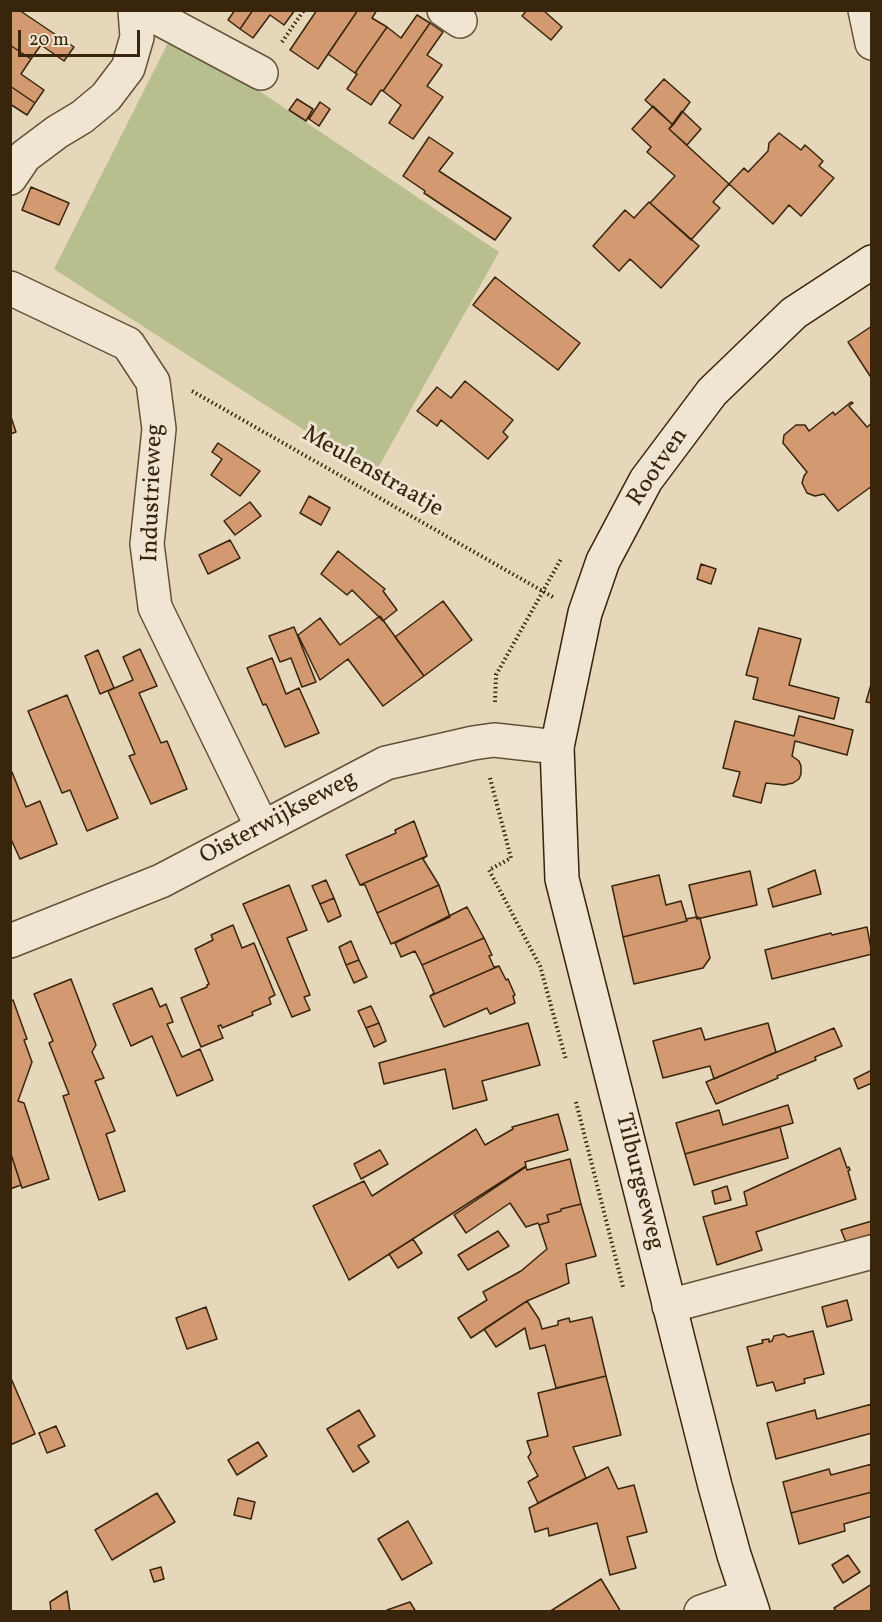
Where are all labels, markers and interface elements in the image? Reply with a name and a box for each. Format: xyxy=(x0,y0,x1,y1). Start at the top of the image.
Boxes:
scale bar xyxy=(21,18,142,56)
text: 20 m xyxy=(29,28,69,53)
street label: Meulenstraatje xyxy=(296,421,448,525)
street label: Industrieweg xyxy=(137,423,171,563)
street label: Rootven xyxy=(622,423,696,513)
street label: Oisterwijkseweg xyxy=(196,766,362,872)
street label: Tilburgseweg xyxy=(607,1111,669,1253)

